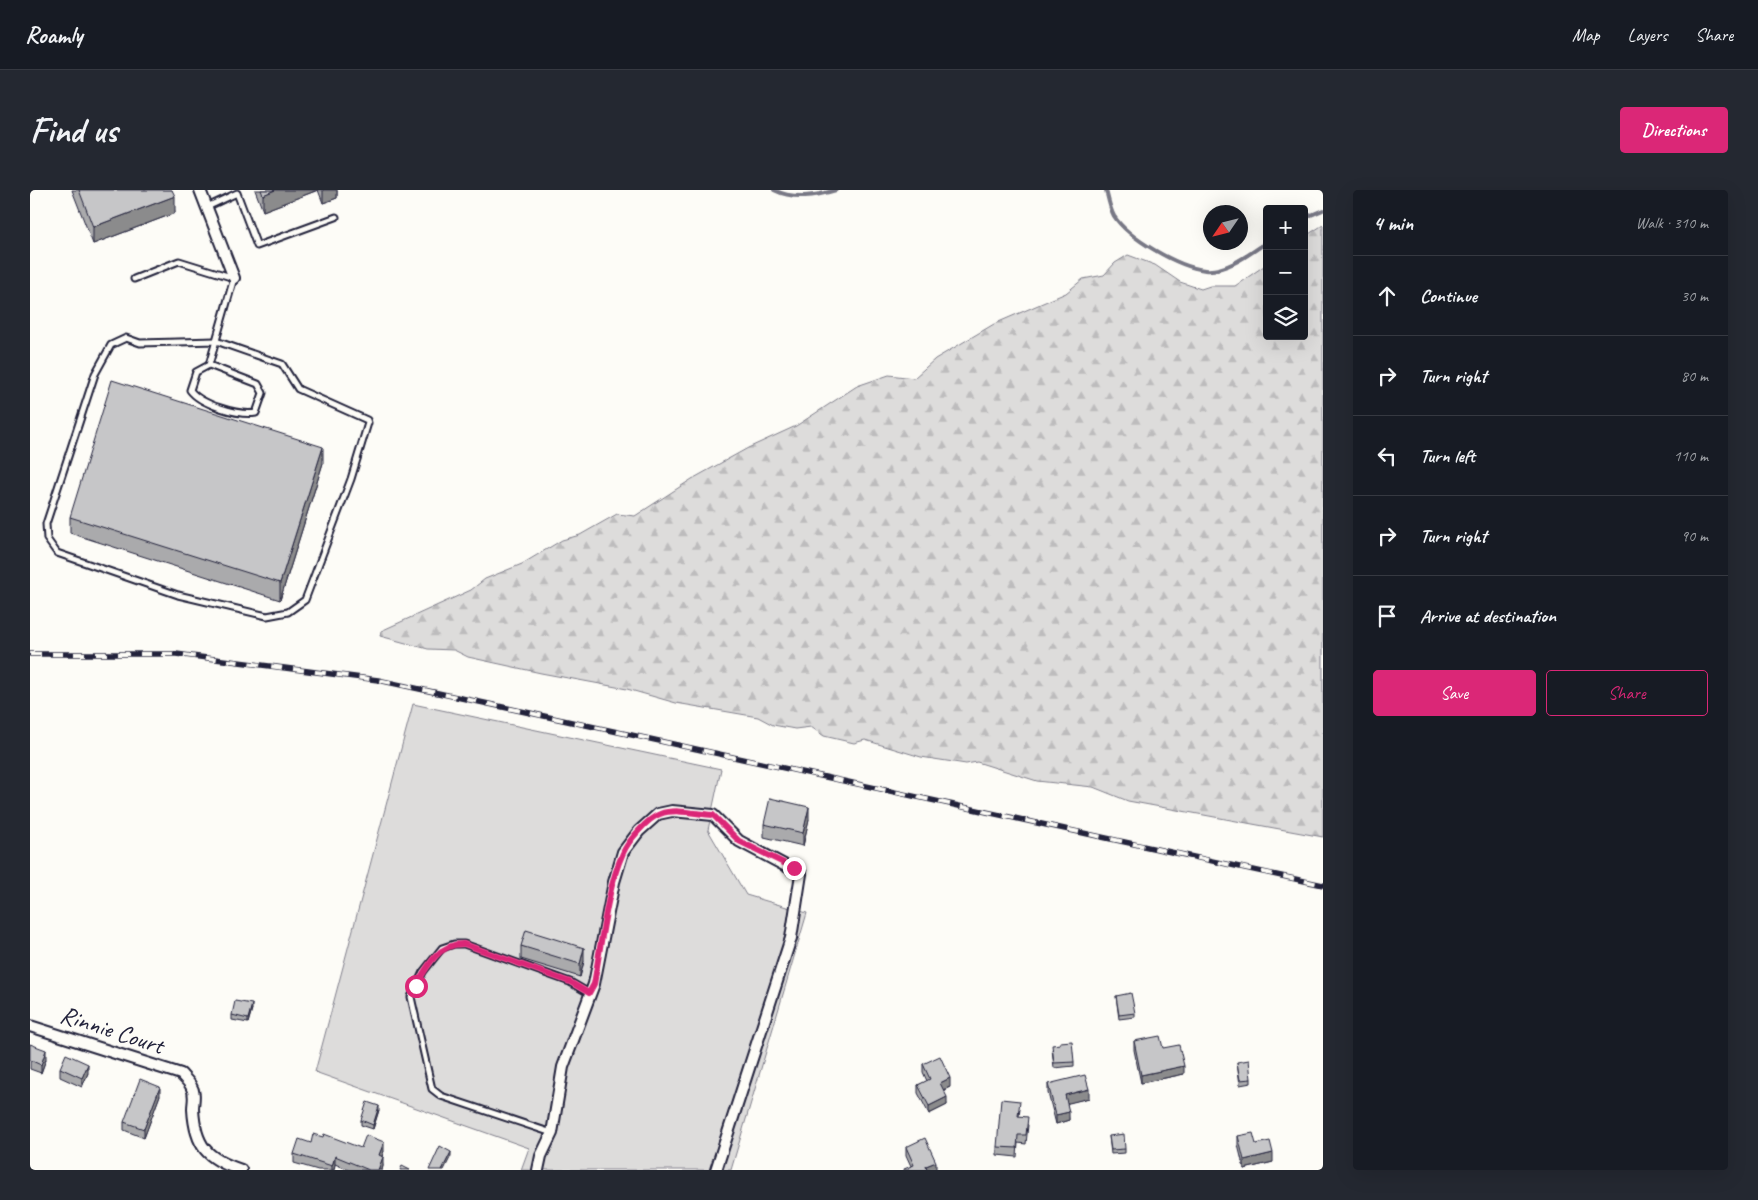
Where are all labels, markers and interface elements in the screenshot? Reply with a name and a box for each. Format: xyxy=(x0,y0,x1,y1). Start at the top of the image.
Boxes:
text: Roamly xyxy=(25,20,82,50)
text: Map xyxy=(1572,24,1600,46)
text: Layers xyxy=(1628,24,1667,46)
text: Share xyxy=(1695,24,1733,46)
button: Directions xyxy=(1620,107,1728,153)
text: Find us xyxy=(30,108,117,153)
north arrow xyxy=(1203,205,1248,250)
map controls xyxy=(1263,205,1308,340)
button: + xyxy=(1263,205,1308,250)
text: 4 min xyxy=(1373,210,1413,236)
text: Walk · 310 m xyxy=(1636,213,1708,233)
button: − xyxy=(1263,250,1308,295)
icon: ahead xyxy=(1373,282,1401,310)
text: Continue xyxy=(1420,284,1477,308)
text: 30 m xyxy=(1681,286,1708,306)
button: layers xyxy=(1263,295,1308,340)
icon: right xyxy=(1373,362,1401,390)
text: Turn right xyxy=(1420,364,1487,388)
text: 80 m xyxy=(1681,366,1708,386)
icon: left xyxy=(1373,442,1401,470)
text: Turn left xyxy=(1420,444,1475,468)
text: 110 m xyxy=(1674,446,1708,466)
icon: right xyxy=(1373,522,1401,550)
text: Turn right xyxy=(1420,524,1487,548)
text: 90 m xyxy=(1681,526,1708,546)
icon: arrive xyxy=(1373,602,1401,630)
text: Arrive at destination xyxy=(1420,604,1556,628)
button: Save xyxy=(1373,670,1536,716)
button: Share xyxy=(1546,670,1708,716)
route end xyxy=(783,857,806,880)
route start xyxy=(405,975,428,998)
street label: Rinnie Court xyxy=(56,998,170,1063)

